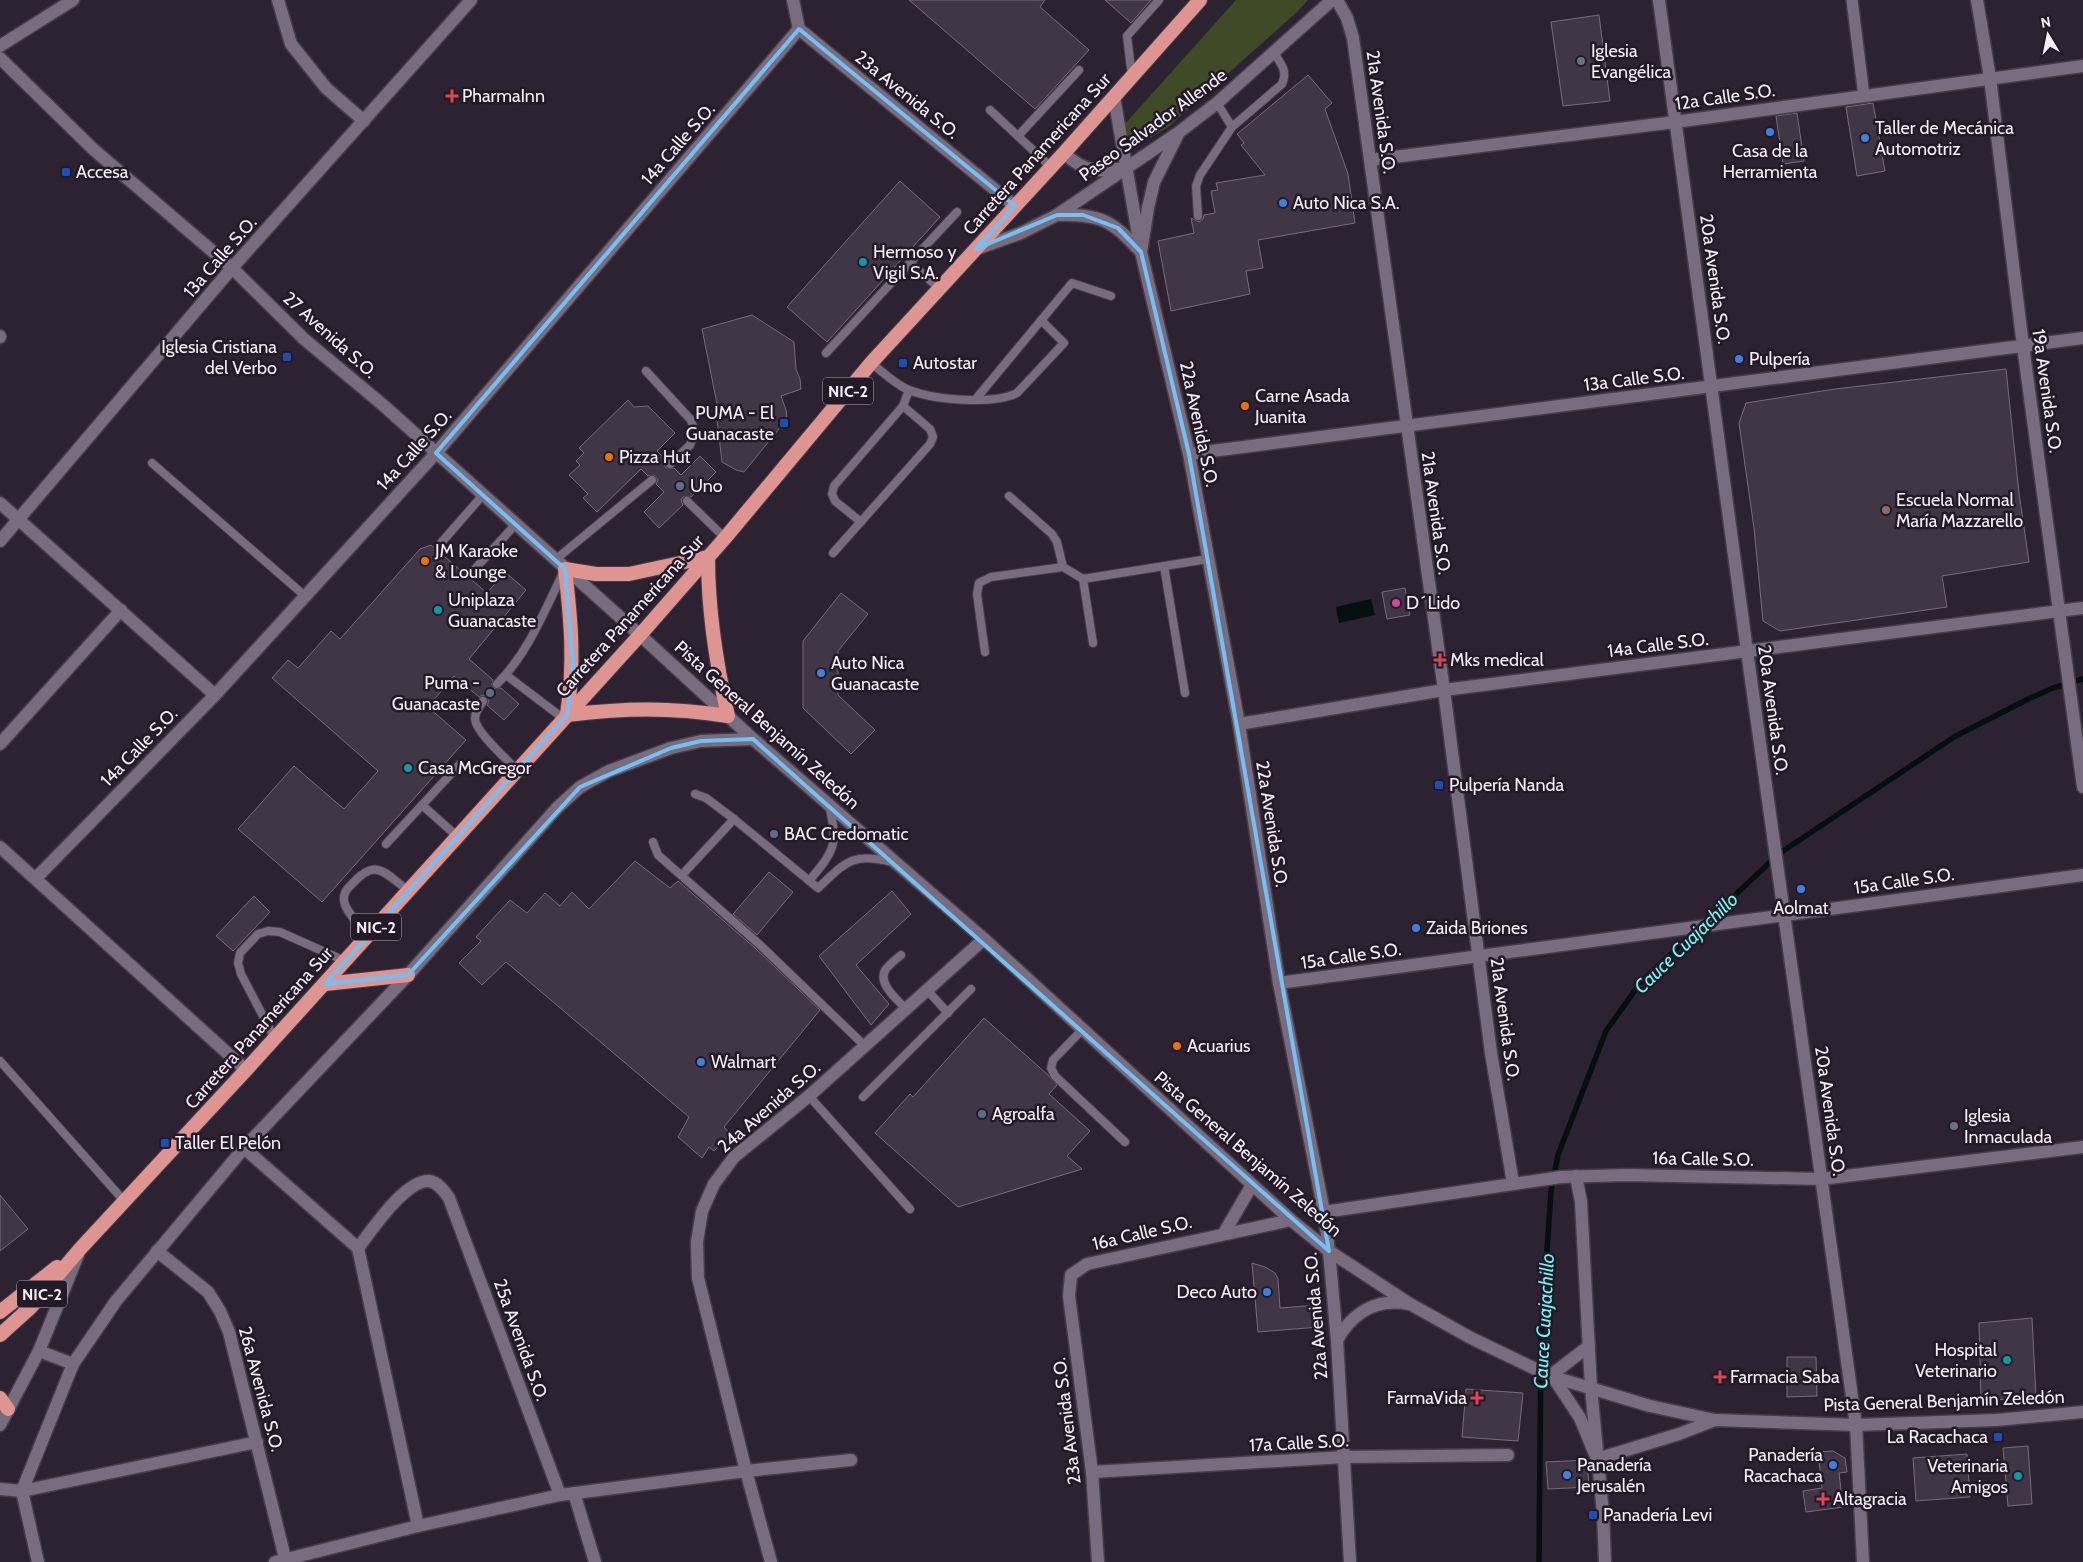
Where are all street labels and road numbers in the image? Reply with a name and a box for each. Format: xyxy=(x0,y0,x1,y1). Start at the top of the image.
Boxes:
street label: 23a Avenida S.O. xyxy=(850,46,964,144)
street label: 21a Avenida S.O. xyxy=(1361,49,1401,175)
street label: Paseo Salvador Allende xyxy=(1075,64,1231,186)
street label: Carretera Panamericana Sur xyxy=(958,68,1116,240)
street label: 12a Calle S.O. xyxy=(1674,79,1776,115)
street label: 14a Calle S.O. xyxy=(636,98,720,190)
street label: 13a Calle S.O. xyxy=(179,212,261,302)
street label: 20a Avenida S.O. xyxy=(1695,213,1735,345)
street label: 27 Avenida S.O. xyxy=(278,287,382,383)
street label: 19a Avenida S.O. xyxy=(2027,328,2067,454)
street label: 22a Avenida S.O. xyxy=(1175,359,1223,489)
street label: 13a Calle S.O. xyxy=(1583,362,1685,396)
road number: NIC-2 xyxy=(823,378,873,404)
street label: 14a Calle S.O. xyxy=(372,405,456,495)
street label: 21a Avenida S.O. xyxy=(1416,450,1456,576)
street label: Carretera Panamericana Sur xyxy=(551,530,709,702)
street label: 14a Calle S.O. xyxy=(1606,628,1710,662)
street label: Pista General Benjamín Zeledón xyxy=(670,636,864,814)
street label: 20a Avenida S.O. xyxy=(1753,644,1793,776)
street label: 14a Calle S.O. xyxy=(96,703,182,791)
street label: 22a Avenida S.O. xyxy=(1251,759,1293,889)
street label: 15a Calle S.O. xyxy=(1852,863,1956,899)
road number: NIC-2 xyxy=(351,914,401,940)
street label: 15a Calle S.O. xyxy=(1299,938,1403,974)
street label: Carretera Panamericana Sur xyxy=(180,942,338,1114)
street label: 21a Avenida S.O. xyxy=(1485,956,1525,1082)
street label: 20a Avenida S.O. xyxy=(1810,1045,1850,1177)
street label: 24a Avenida S.O. xyxy=(713,1056,825,1158)
street label: Pista General Benjamín Zeledón xyxy=(1150,1067,1346,1241)
street label: 16a Calle S.O. xyxy=(1652,1147,1754,1171)
street label: 16a Calle S.O. xyxy=(1090,1211,1194,1255)
street label: 22a Avenida S.O. xyxy=(1299,1251,1333,1381)
street label: 25a Avenida S.O. xyxy=(489,1276,553,1404)
road number: NIC-2 xyxy=(17,1280,67,1308)
street label: 26a Avenida S.O. xyxy=(234,1324,288,1454)
street label: 23a Avenida S.O. xyxy=(1048,1356,1086,1486)
street label: Pista General Benjamín Zeledón xyxy=(1823,1386,2065,1416)
street label: 17a Calle S.O. xyxy=(1249,1429,1349,1457)

